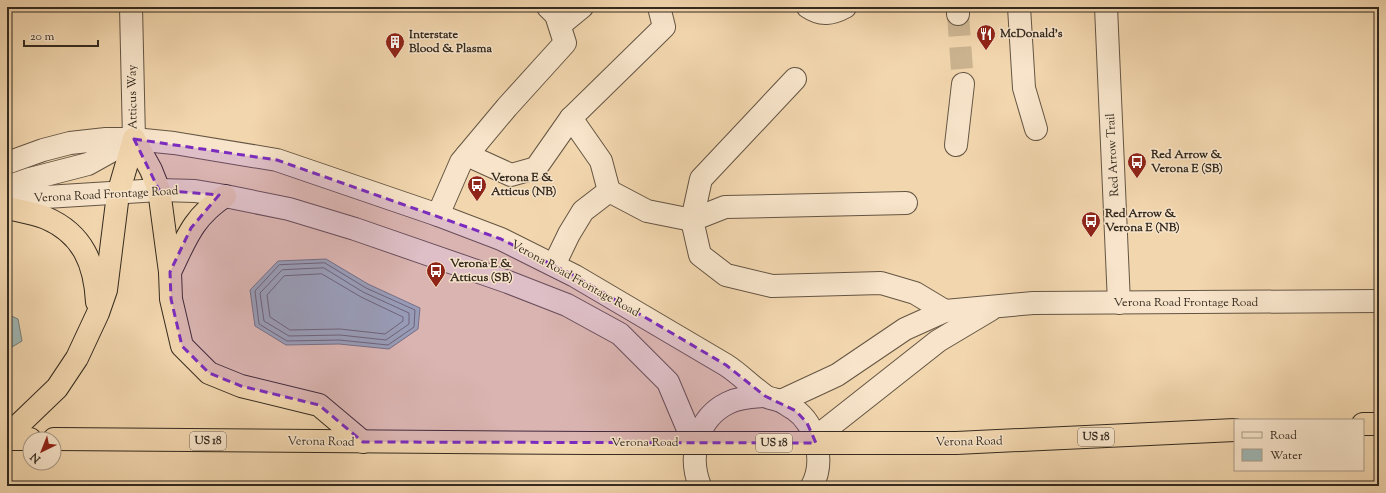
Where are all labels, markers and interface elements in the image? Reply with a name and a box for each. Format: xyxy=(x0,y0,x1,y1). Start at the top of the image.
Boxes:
scale bar xyxy=(24,22,98,48)
restaurant icon: McDonald's xyxy=(975,23,997,51)
place label: McDonald's xyxy=(999,25,1063,43)
place label: Interstate Blood & Plasma xyxy=(408,26,492,58)
text: 20 m xyxy=(30,28,55,46)
building icon: Interstate Blood & Plasma xyxy=(384,31,406,59)
street label: Atticus Way xyxy=(123,64,143,130)
street label: Red Arrow Trail xyxy=(1102,112,1124,197)
place label: Red Arrow & Verona E (SB) xyxy=(1150,146,1223,178)
bus stop icon: Red Arrow & Verona E (SB) xyxy=(1126,151,1148,179)
place label: Verona E & Atticus (NB) xyxy=(490,169,556,201)
bus stop icon: Verona E & Atticus (NB) xyxy=(466,174,488,202)
street label: Verona Road Frontage Road xyxy=(33,182,179,208)
place label: Red Arrow & Verona E (NB) xyxy=(1104,205,1180,237)
bus stop icon: Red Arrow & Verona E (NB) xyxy=(1080,210,1102,238)
street label: Verona Road Frontage Road xyxy=(507,236,643,322)
place label: Verona E & Atticus (SB) xyxy=(449,255,513,287)
bus stop icon: Verona E & Atticus (SB) xyxy=(425,260,447,288)
street label: Verona Road Frontage Road xyxy=(1114,294,1259,312)
legend xyxy=(1234,419,1364,471)
text: Road xyxy=(1270,427,1297,445)
road number: US 18 xyxy=(1078,428,1114,446)
north arrow xyxy=(22,431,62,471)
road number: US 18 xyxy=(190,432,226,450)
street label: Verona Road xyxy=(287,432,355,452)
street label: Verona Road xyxy=(935,432,1003,452)
street label: Verona Road xyxy=(611,434,679,452)
road number: US 18 xyxy=(756,434,792,452)
text: Water xyxy=(1270,447,1303,465)
text: N xyxy=(27,449,45,467)

